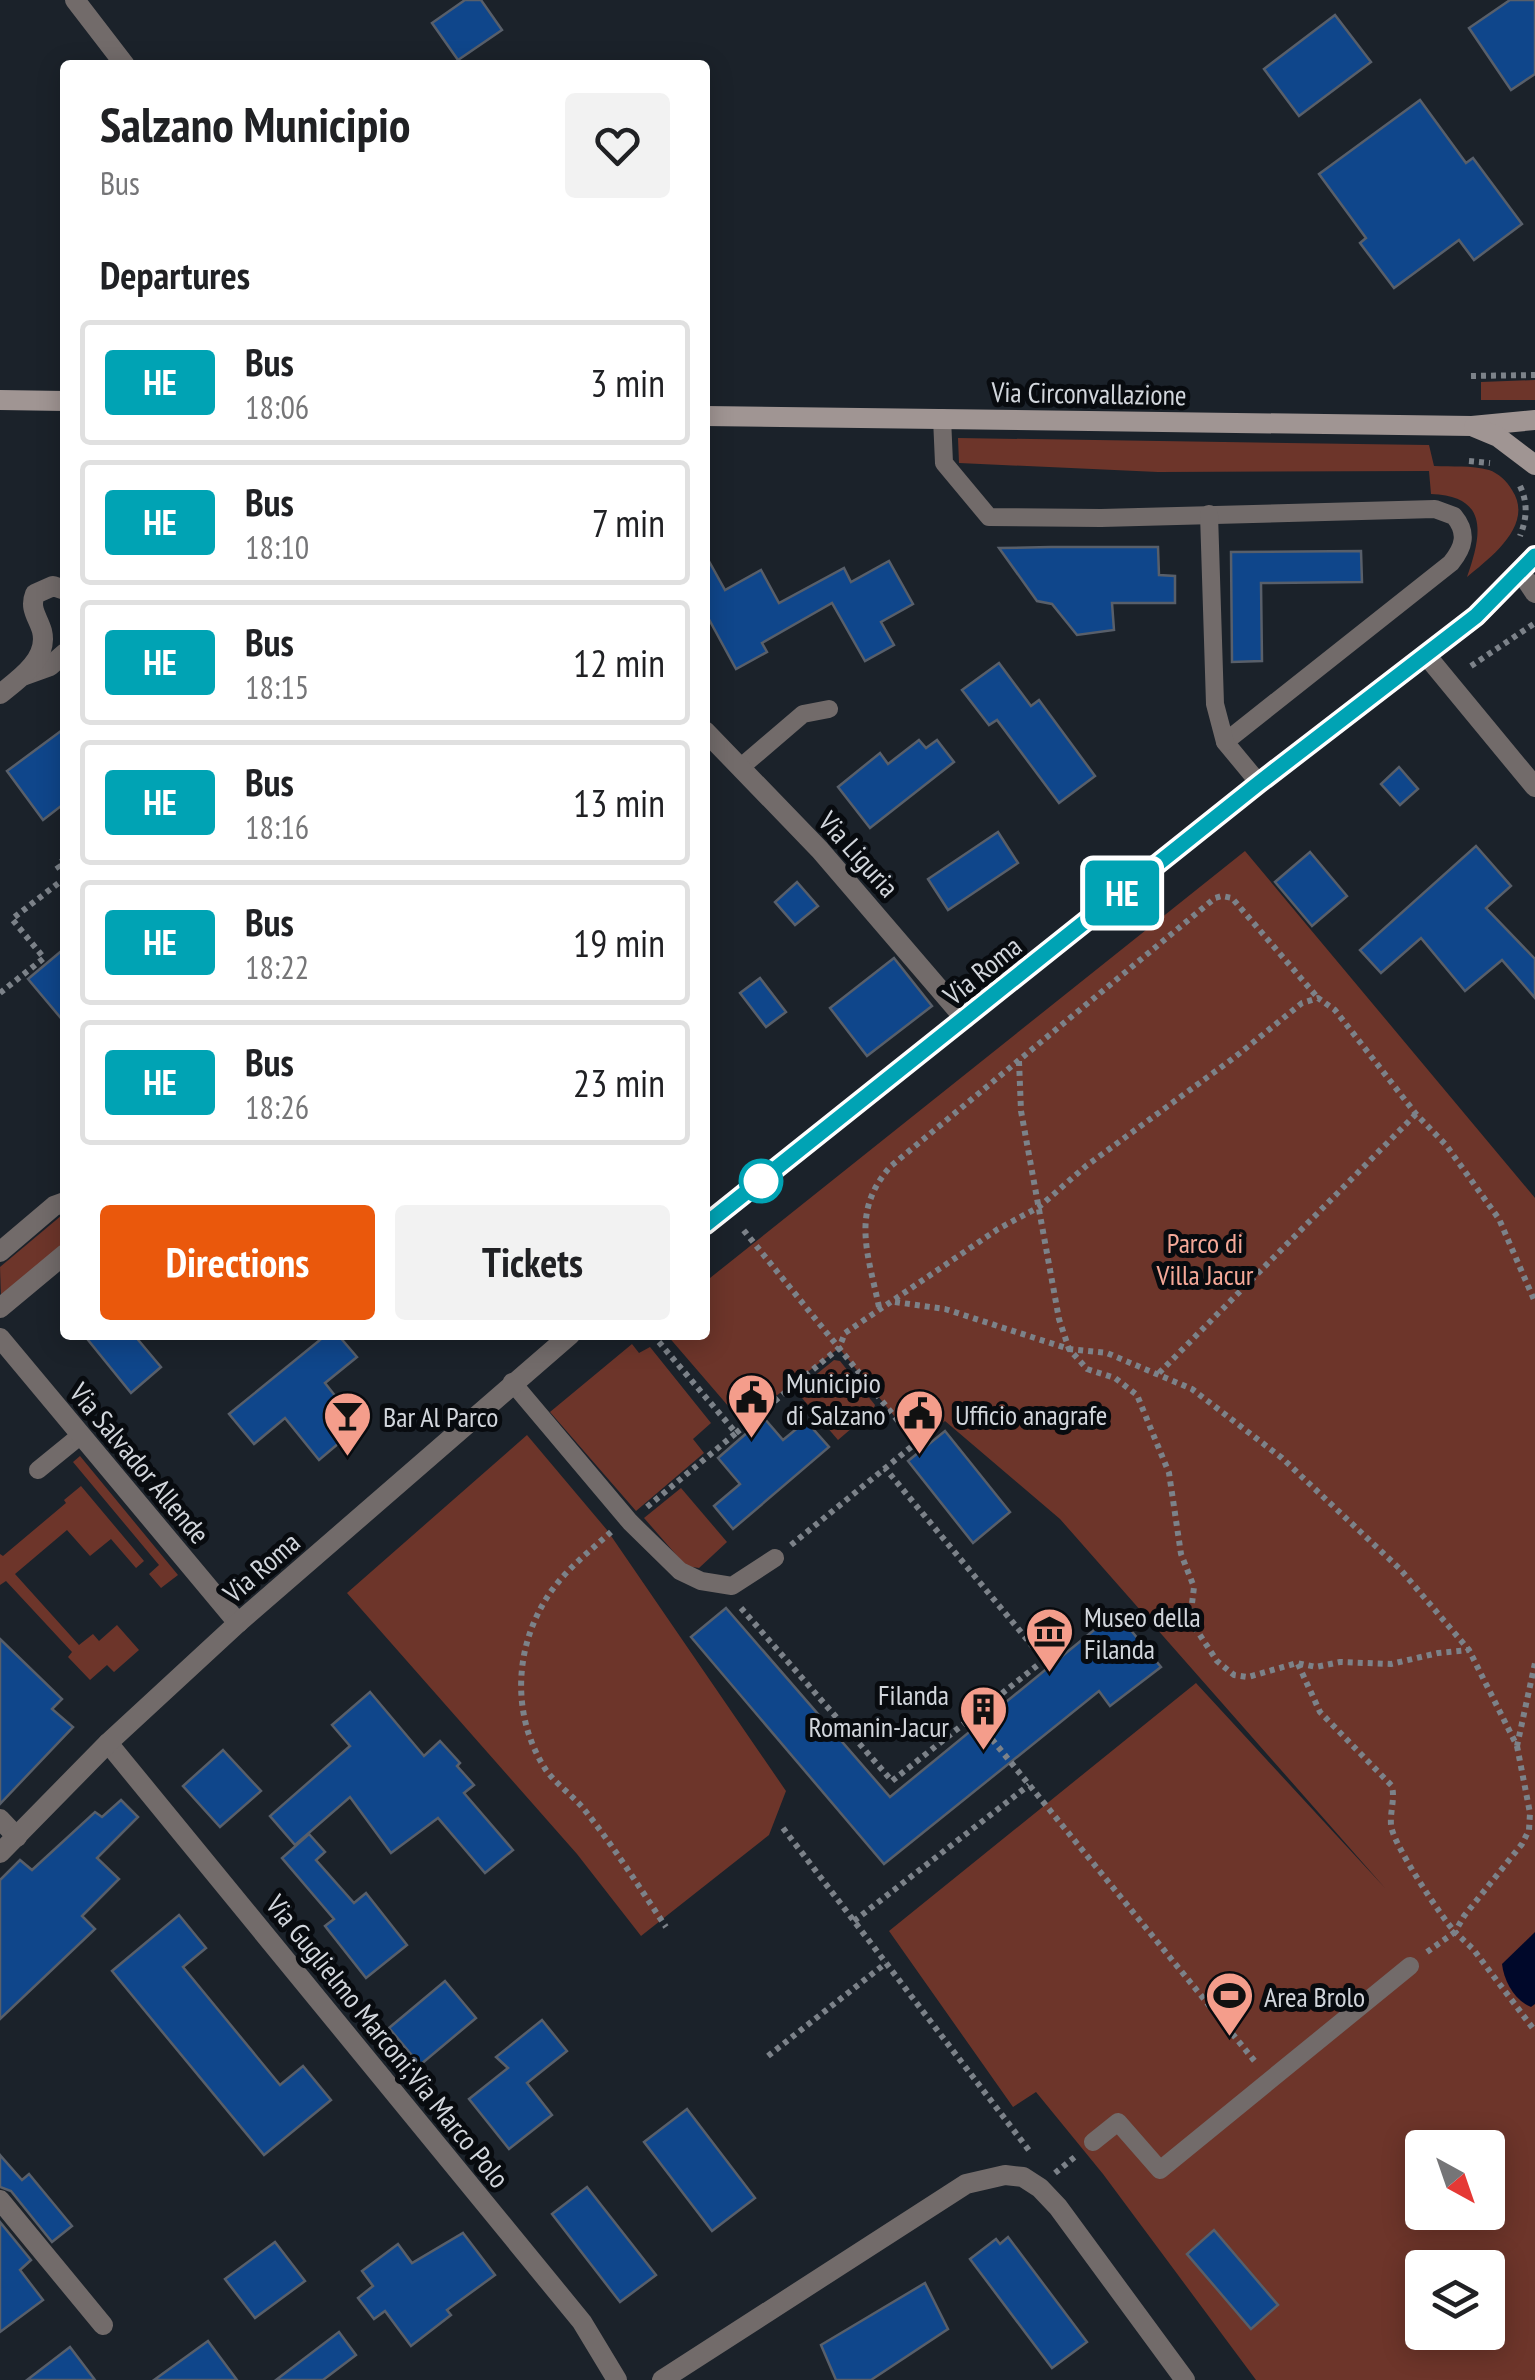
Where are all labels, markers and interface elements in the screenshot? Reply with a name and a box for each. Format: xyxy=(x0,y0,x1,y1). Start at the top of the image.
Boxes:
text: Salzano Municipio xyxy=(100,93,410,155)
button: heart xyxy=(565,93,670,198)
text: Bus xyxy=(100,162,140,204)
text: Departures xyxy=(100,250,250,299)
text: Bus xyxy=(245,337,294,386)
text: 3 min xyxy=(590,358,665,407)
text: HE xyxy=(143,359,177,405)
street label: Via Circonvallazione xyxy=(990,373,1187,413)
text: 18:06 xyxy=(245,386,309,428)
text: Bus xyxy=(245,477,294,526)
text: 7 min xyxy=(592,498,665,547)
text: HE xyxy=(143,499,177,545)
text: 18:10 xyxy=(245,526,309,568)
text: Bus xyxy=(245,617,294,666)
text: 12 min xyxy=(573,638,665,687)
text: HE xyxy=(143,639,177,685)
text: 18:15 xyxy=(245,666,309,708)
text: Bus xyxy=(245,757,294,806)
text: 13 min xyxy=(573,778,665,827)
text: HE xyxy=(143,779,177,825)
street label: Via Liguria xyxy=(810,803,907,905)
text: 18:16 xyxy=(245,806,309,848)
line badge: HE xyxy=(1077,860,1167,926)
text: HE xyxy=(1105,870,1139,916)
text: Bus xyxy=(245,897,294,946)
text: 19 min xyxy=(573,918,665,967)
text: HE xyxy=(143,919,177,965)
street label: Via Roma xyxy=(935,927,1029,1013)
text: 18:22 xyxy=(245,946,309,988)
text: Bus xyxy=(245,1037,294,1086)
text: 23 min xyxy=(573,1058,665,1107)
text: HE xyxy=(143,1059,177,1105)
text: 18:26 xyxy=(245,1086,309,1128)
unlabelled marker xyxy=(740,1160,782,1202)
button: Directions xyxy=(100,1205,375,1320)
button: Tickets xyxy=(395,1205,670,1320)
park label: Parco di Villa Jacur xyxy=(1156,1224,1254,1293)
place label: Municipio di Salzano xyxy=(786,1364,886,1433)
public building icon: Municipio di Salzano xyxy=(725,1372,777,1440)
street label: Via Salvador Allende xyxy=(61,1374,218,1551)
public building icon: Ufficio anagrafe xyxy=(894,1388,946,1456)
bar icon: Bar Al Parco xyxy=(322,1390,374,1458)
place label: Ufficio anagrafe xyxy=(955,1396,1107,1433)
place label: Bar Al Parco xyxy=(383,1398,498,1435)
street label: Via Roma xyxy=(214,1523,307,1611)
place label: Museo della Filanda xyxy=(1084,1598,1201,1667)
museum icon: Museo della Filanda xyxy=(1023,1606,1075,1674)
place label: Filanda Romanin-Jacur xyxy=(809,1676,949,1745)
building icon: Filanda Romanin-Jacur xyxy=(958,1684,1010,1752)
street label: Via Guglielmo Marconi;Via Marco Polo xyxy=(258,1886,518,2195)
sports icon: Area Brolo xyxy=(1203,1970,1255,2038)
place label: Area Brolo xyxy=(1264,1978,1365,2015)
north arrow xyxy=(1405,2130,1505,2230)
map controls xyxy=(1405,2130,1505,2350)
button: layers xyxy=(1405,2250,1505,2350)

